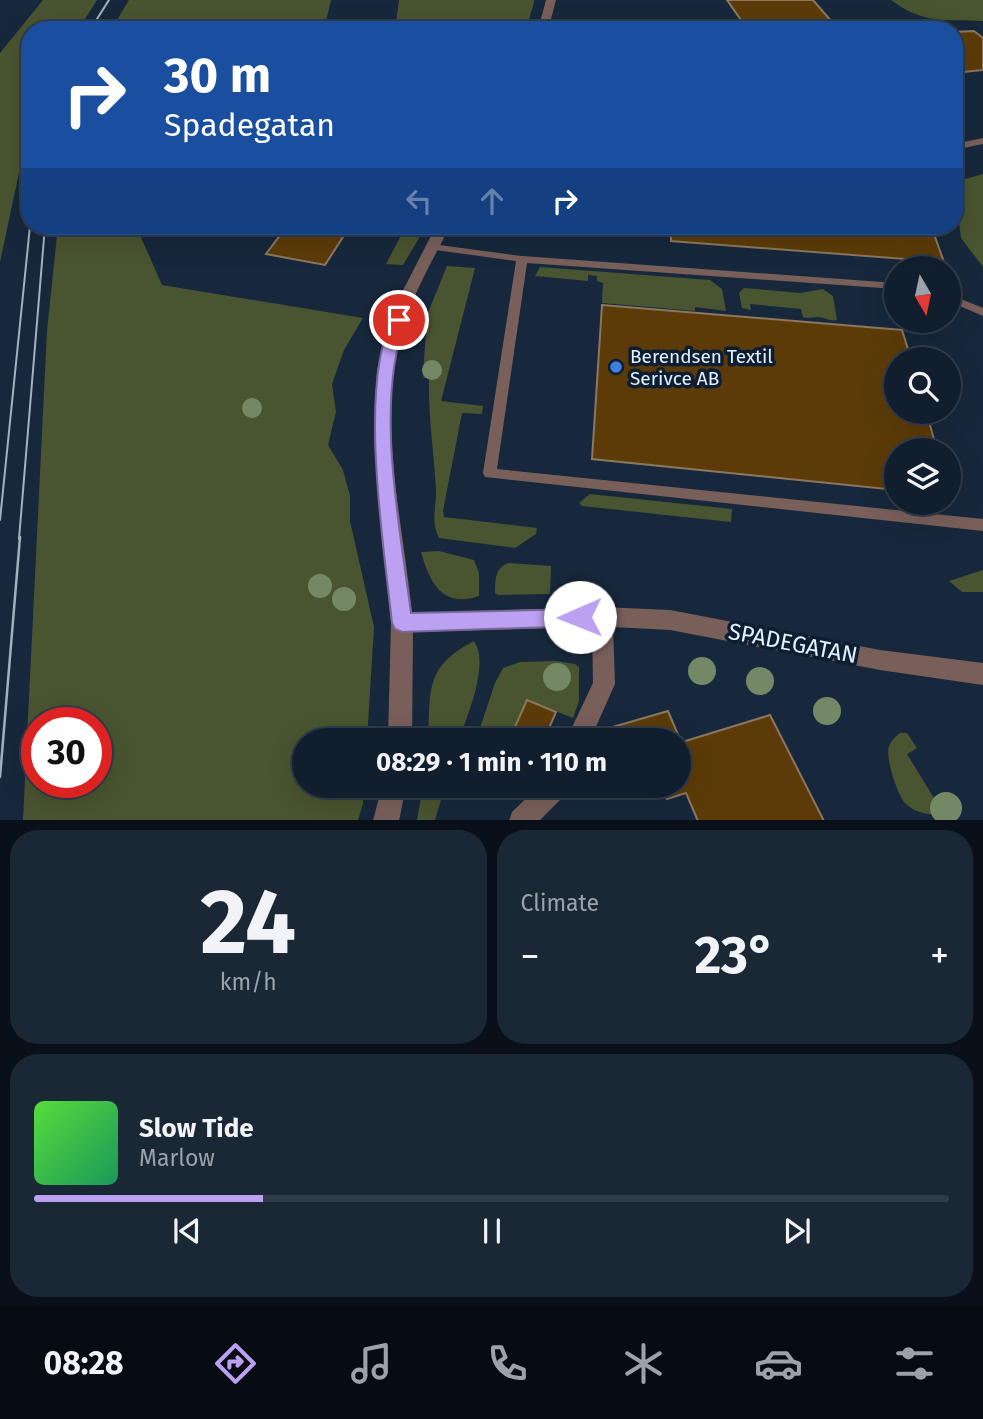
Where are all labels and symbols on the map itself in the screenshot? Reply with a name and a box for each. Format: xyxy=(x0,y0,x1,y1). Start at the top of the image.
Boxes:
north arrow xyxy=(884,256,961,332)
pin xyxy=(369,290,429,350)
place label: Berendsen Textil Serivce AB xyxy=(630,345,773,390)
marker: Berendsen Textil Serivce AB xyxy=(608,359,624,375)
position arrow xyxy=(543,580,617,654)
street label: SPADEGATAN xyxy=(726,617,860,669)
speed limit sign: 30 xyxy=(21,707,112,798)

